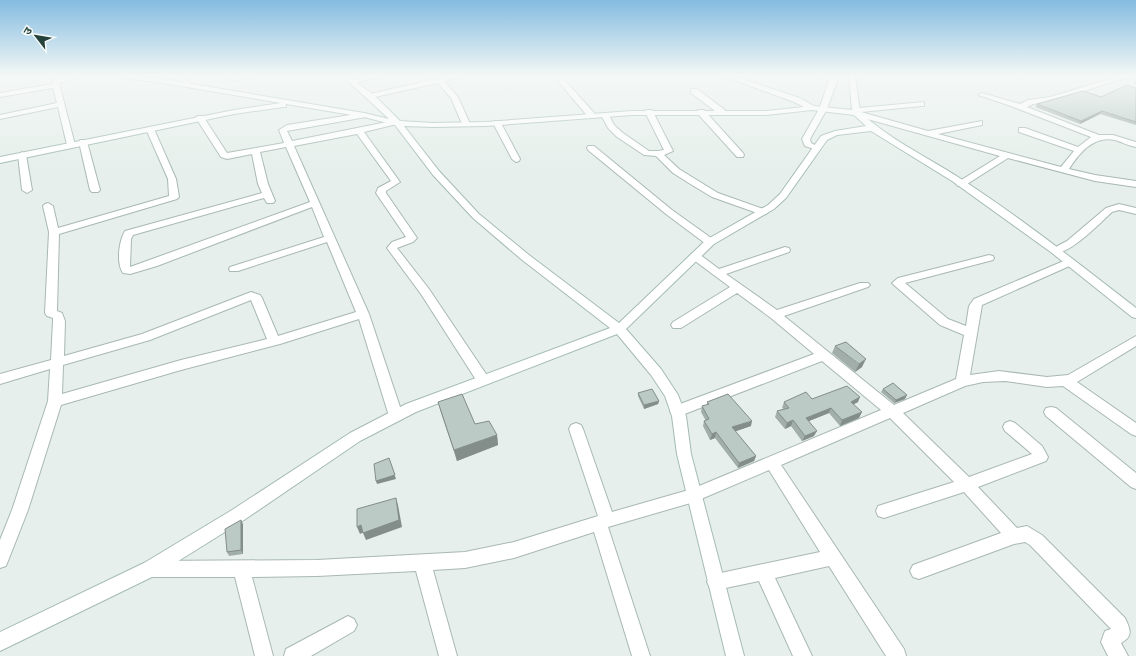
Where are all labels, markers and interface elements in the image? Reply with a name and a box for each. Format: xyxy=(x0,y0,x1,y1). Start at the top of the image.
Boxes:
north arrow xyxy=(16,16,56,56)
text: उ xyxy=(20,24,35,37)

